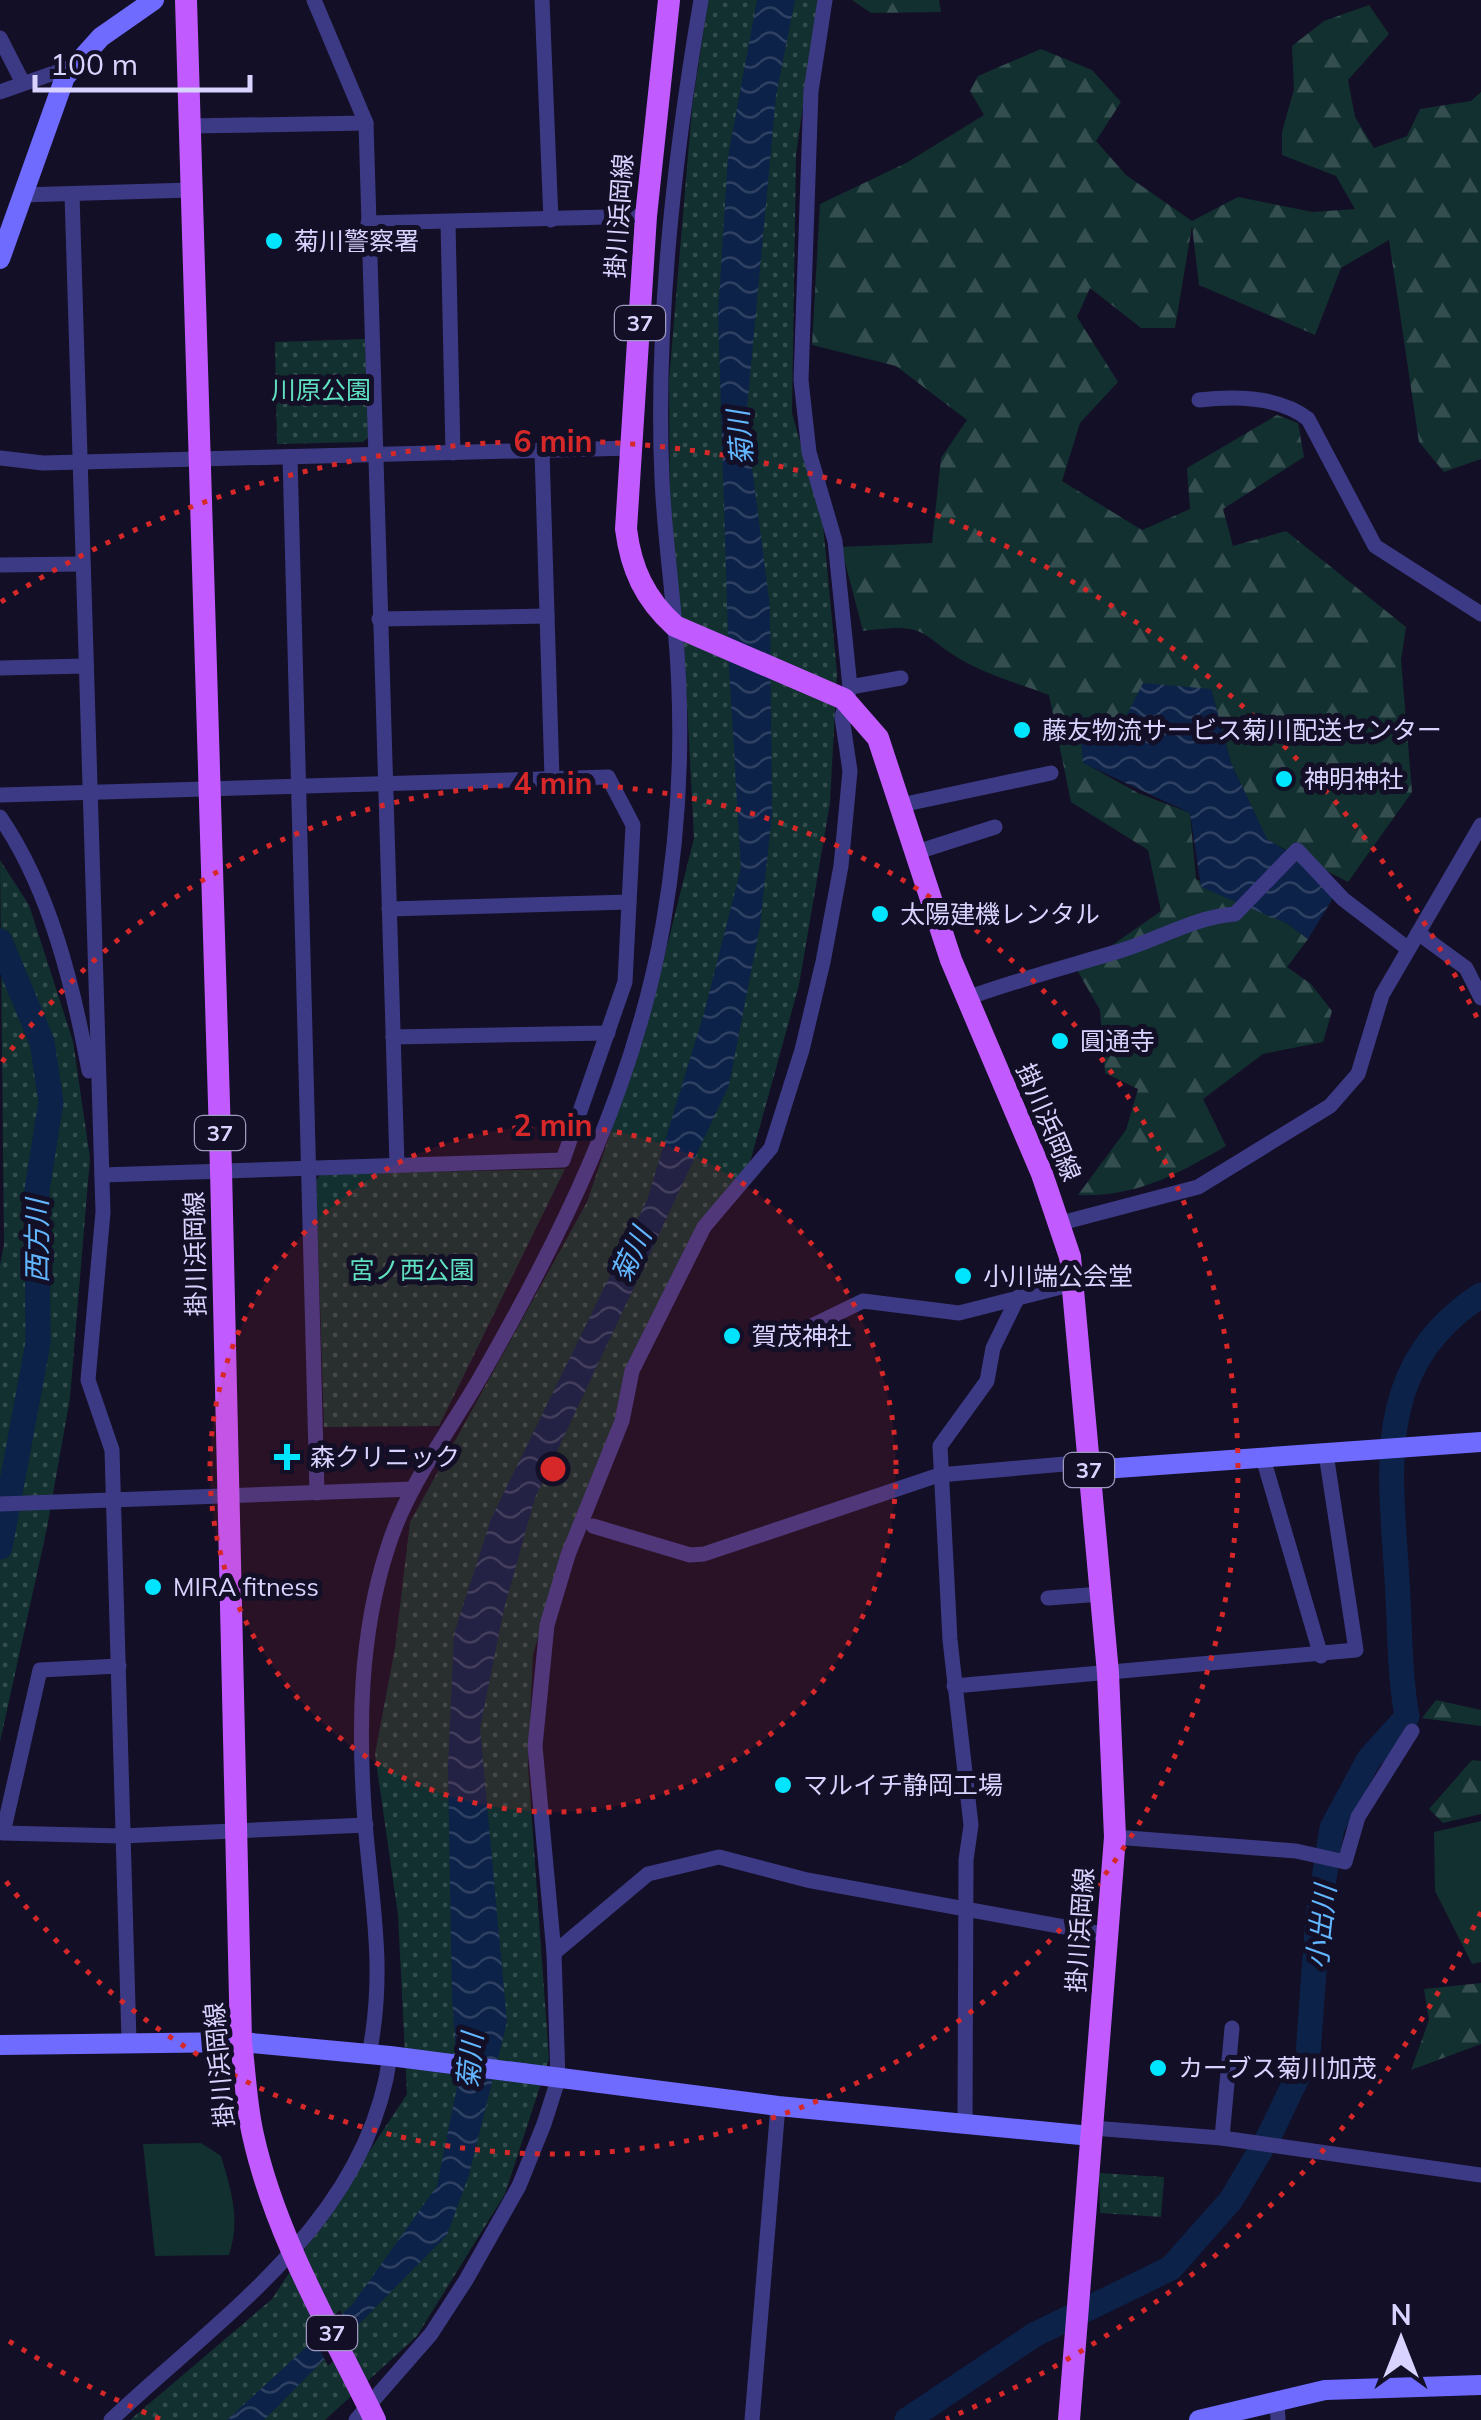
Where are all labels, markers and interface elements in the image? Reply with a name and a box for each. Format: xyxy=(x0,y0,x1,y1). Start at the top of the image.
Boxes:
scale bar xyxy=(35,30,250,92)
text: 100 m xyxy=(50,45,138,83)
street label: 掛川浜岡線 xyxy=(599,153,638,279)
place label: 菊川警察署 xyxy=(294,225,419,256)
marker: 菊川警察署 xyxy=(263,230,285,252)
road number: 37 xyxy=(615,306,665,340)
park label: 川原公園 xyxy=(271,374,371,405)
water label: 菊川 xyxy=(719,406,759,467)
text: 6 min xyxy=(513,422,593,460)
place label: 藤友物流サービス菊川配送センター xyxy=(1042,714,1442,745)
marker: 藤友物流サービス菊川配送センター xyxy=(1011,719,1033,741)
place label: 神明神社 xyxy=(1304,763,1404,794)
text: 4 min xyxy=(513,764,593,802)
marker: 神明神社 xyxy=(1273,768,1295,790)
place label: 太陽建機レンタル xyxy=(900,898,1100,929)
marker: 太陽建機レンタル xyxy=(869,903,891,925)
place label: 圓通寺 xyxy=(1080,1025,1155,1056)
marker: 圓通寺 xyxy=(1049,1030,1071,1052)
street label: 掛川浜岡線 xyxy=(1011,1058,1088,1185)
text: 2 min xyxy=(513,1106,593,1144)
road number: 37 xyxy=(195,1116,245,1150)
street label: 掛川浜岡線 xyxy=(178,1191,211,1317)
water label: 西方川 xyxy=(19,1196,54,1283)
water label: 菊川 xyxy=(603,1219,660,1288)
park label: 宮ノ西公園 xyxy=(349,1254,475,1285)
place label: 小川端公会堂 xyxy=(983,1260,1133,1291)
marker: 小川端公会堂 xyxy=(952,1265,974,1287)
place label: 賀茂神社 xyxy=(752,1320,852,1351)
marker: 賀茂神社 xyxy=(721,1325,743,1347)
place label: 森クリニック xyxy=(310,1441,460,1472)
marker: 森クリニック xyxy=(274,1444,300,1470)
centre of rings xyxy=(535,1451,571,1487)
road number: 37 xyxy=(1064,1453,1114,1487)
place label: MIRA fitness xyxy=(173,1571,319,1602)
marker: MIRA fitness xyxy=(142,1576,164,1598)
place label: マルイチ静岡工場 xyxy=(803,1769,1003,1800)
marker: マルイチ静岡工場 xyxy=(772,1774,794,1796)
street label: 掛川浜岡線 xyxy=(1060,1867,1099,1993)
water label: 小出川 xyxy=(1299,1880,1343,1971)
street label: 掛川浜岡線 xyxy=(198,2001,239,2129)
water label: 菊川 xyxy=(450,2029,490,2090)
place label: カーブス菊川加茂 xyxy=(1178,2052,1377,2083)
marker: カーブス菊川加茂 xyxy=(1147,2057,1169,2079)
north arrow xyxy=(1351,2290,1451,2390)
text: N xyxy=(1390,2297,1412,2332)
road number: 37 xyxy=(307,2316,357,2350)

